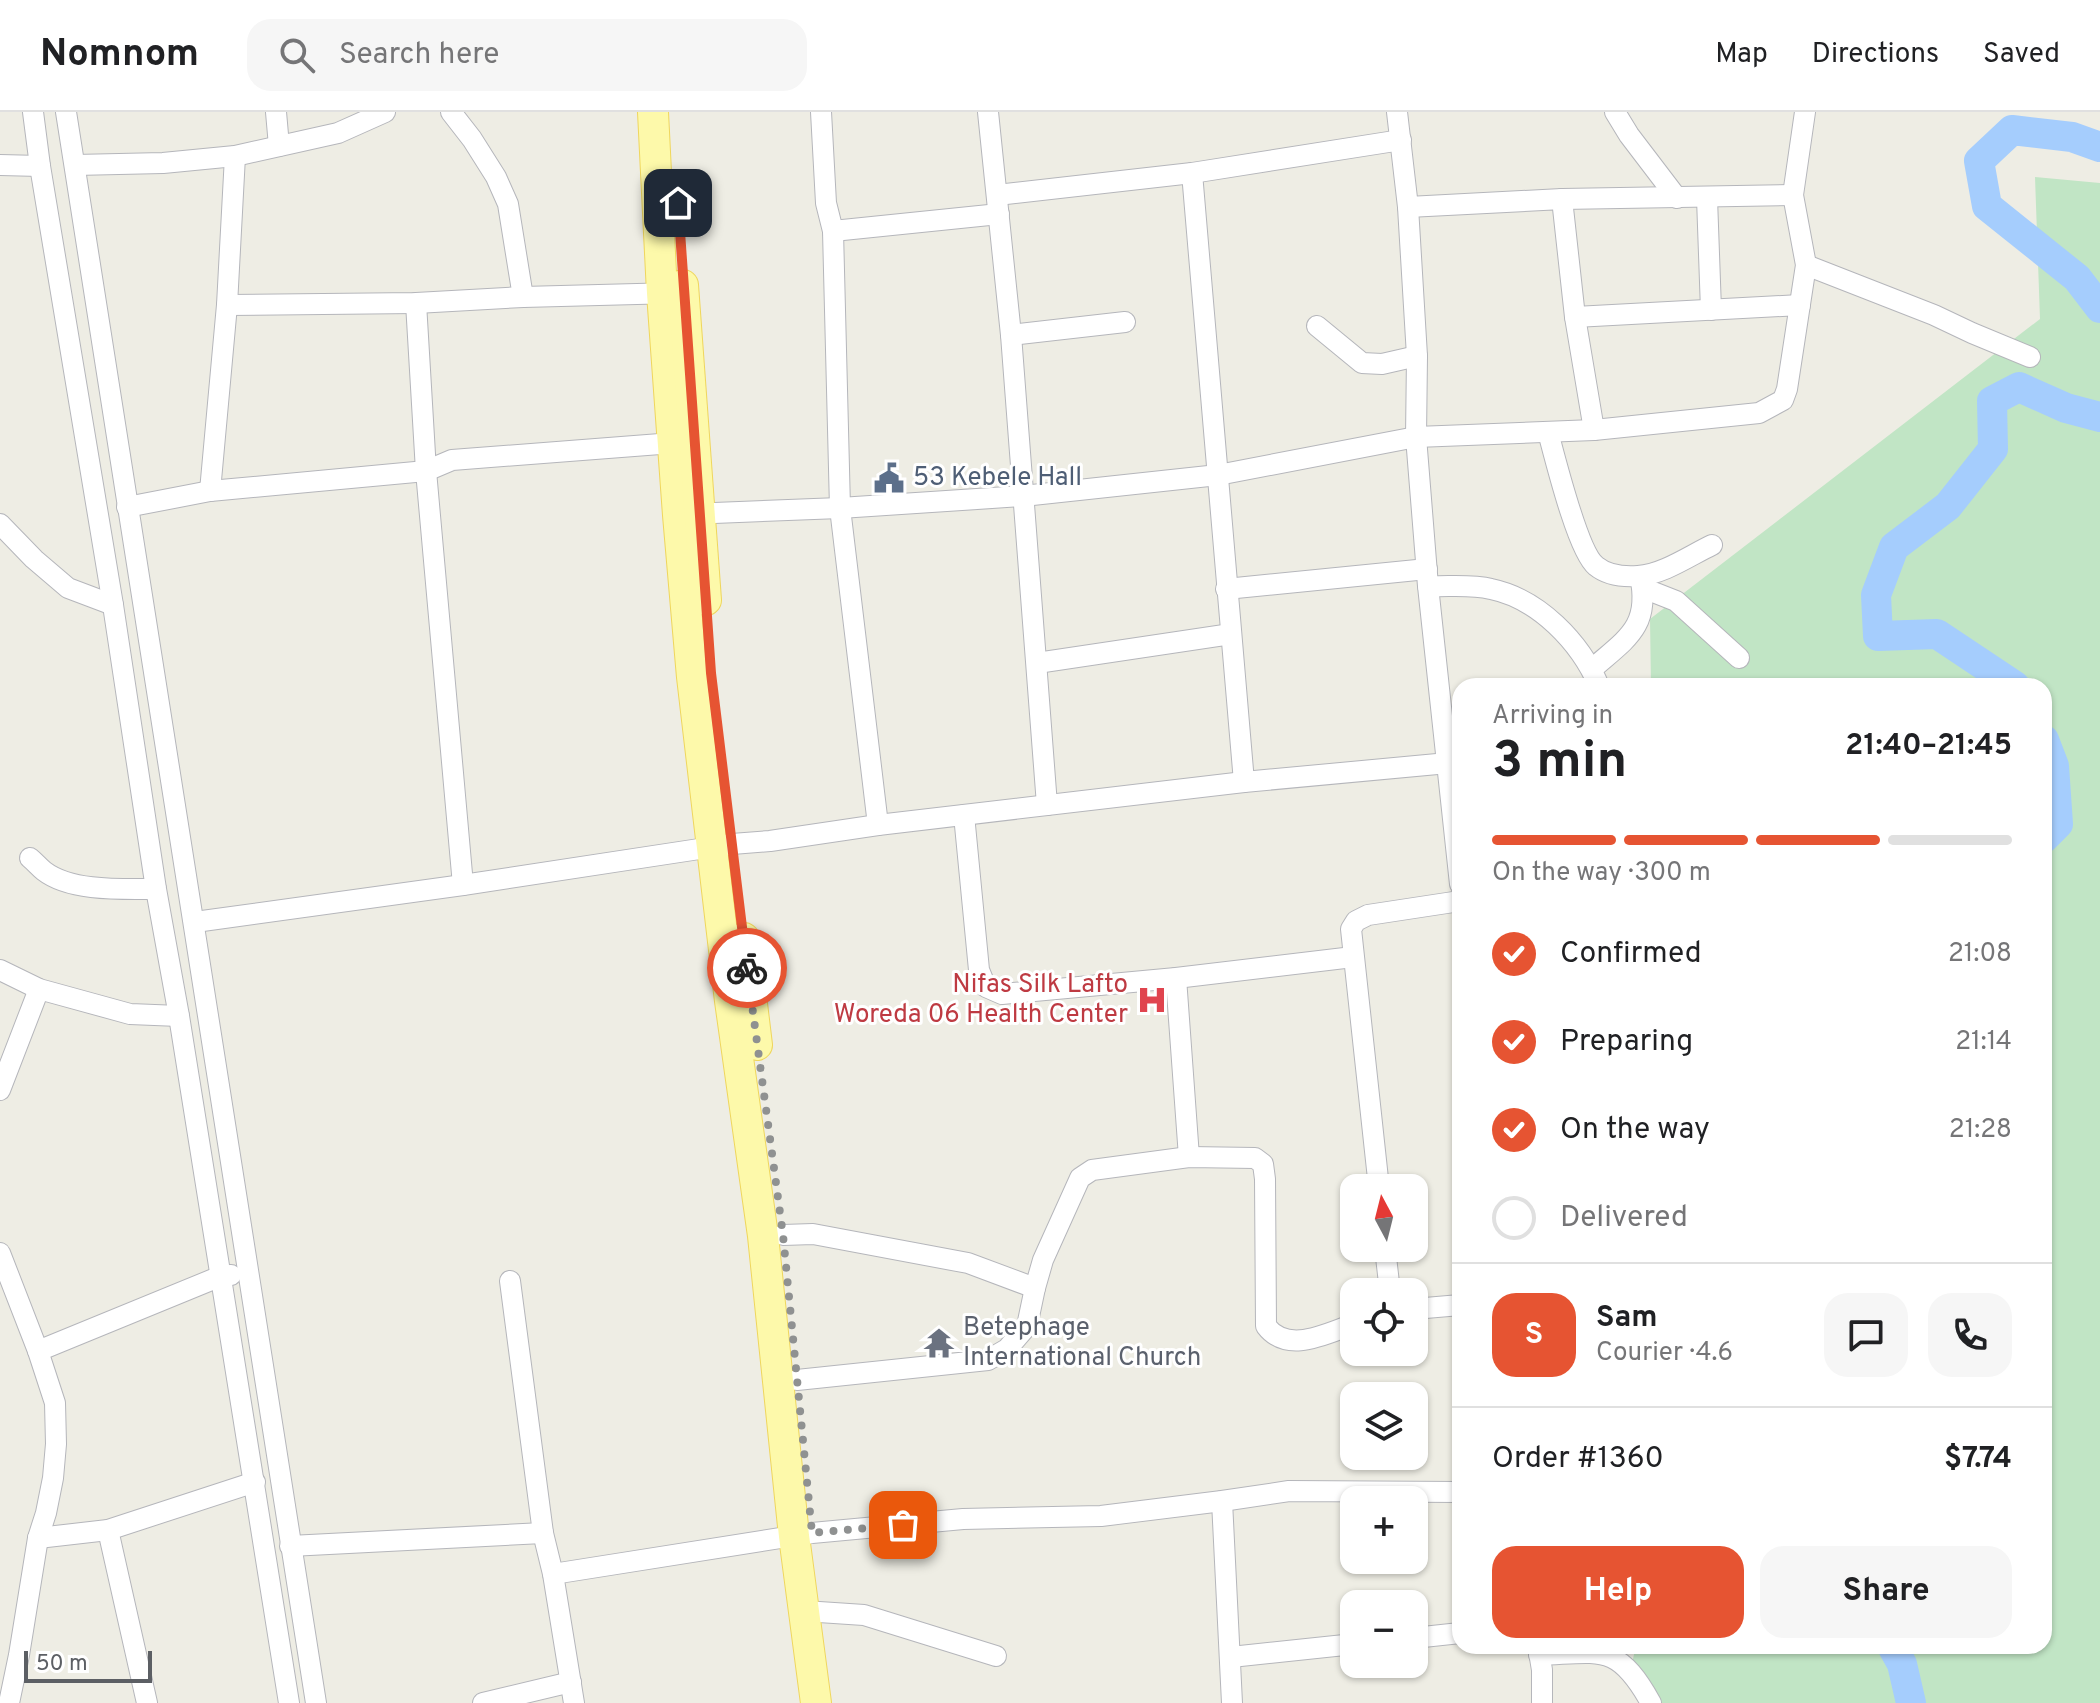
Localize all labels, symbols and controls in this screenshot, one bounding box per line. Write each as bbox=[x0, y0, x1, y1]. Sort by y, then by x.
search box bbox=[247, 19, 807, 91]
text: Nomnom bbox=[40, 31, 199, 80]
icon: search bbox=[275, 33, 319, 77]
text: Search here bbox=[339, 37, 499, 74]
text: Map bbox=[1715, 37, 1768, 73]
text: Directions bbox=[1812, 37, 1939, 73]
text: Saved bbox=[1983, 37, 2060, 73]
pin bbox=[644, 169, 712, 237]
icon: home bbox=[656, 181, 700, 225]
public building icon: 53 Kebele Hall bbox=[872, 461, 906, 495]
place label: 53 Kebele Hall bbox=[913, 462, 1082, 495]
text: Arriving in bbox=[1492, 700, 1613, 733]
text: 21:40–21:45 bbox=[1845, 728, 2012, 765]
text: 3 min bbox=[1492, 730, 1627, 796]
text: On the way · 300 m bbox=[1492, 857, 1711, 890]
courier bbox=[707, 928, 787, 1008]
icon: check bbox=[1492, 932, 1536, 976]
text: Confirmed bbox=[1560, 936, 1702, 973]
text: 21:08 bbox=[1948, 938, 2012, 971]
icon: bike bbox=[725, 946, 769, 990]
place label: Nifas Silk Lafto Woreda 06 Health Center bbox=[834, 969, 1128, 1032]
hospital icon: Nifas Silk Lafto Woreda 06 Health Center bbox=[1135, 983, 1169, 1017]
icon: check bbox=[1492, 1020, 1536, 1064]
text: Preparing bbox=[1560, 1024, 1693, 1061]
text: 21:14 bbox=[1955, 1026, 2012, 1059]
icon: check bbox=[1492, 1108, 1536, 1152]
text: On the way bbox=[1560, 1112, 1710, 1149]
text: 21:28 bbox=[1949, 1114, 2012, 1147]
north arrow bbox=[1340, 1174, 1428, 1262]
map controls bbox=[1340, 1174, 1428, 1678]
text: Delivered bbox=[1560, 1200, 1688, 1237]
button: locate bbox=[1340, 1278, 1428, 1366]
button: chat bbox=[1824, 1293, 1908, 1377]
button: phone bbox=[1928, 1293, 2012, 1377]
text: Sam bbox=[1596, 1300, 1658, 1337]
place label: Betephage International Church bbox=[963, 1312, 1201, 1375]
text: S bbox=[1525, 1317, 1543, 1354]
temple icon: Betephage International Church bbox=[922, 1326, 956, 1360]
text: Courier · 4.6 bbox=[1596, 1337, 1733, 1370]
button: layers bbox=[1340, 1382, 1428, 1470]
text: Order #1360 bbox=[1492, 1441, 1664, 1478]
text: $7.74 bbox=[1944, 1441, 2012, 1478]
button: + bbox=[1340, 1486, 1428, 1574]
pin bbox=[869, 1491, 937, 1559]
icon: bag bbox=[881, 1503, 925, 1547]
button: Help bbox=[1492, 1546, 1744, 1638]
button: Share bbox=[1760, 1546, 2012, 1638]
button: − bbox=[1340, 1590, 1428, 1678]
scale bar bbox=[24, 1647, 152, 1683]
text: 50 m bbox=[36, 1651, 88, 1678]

